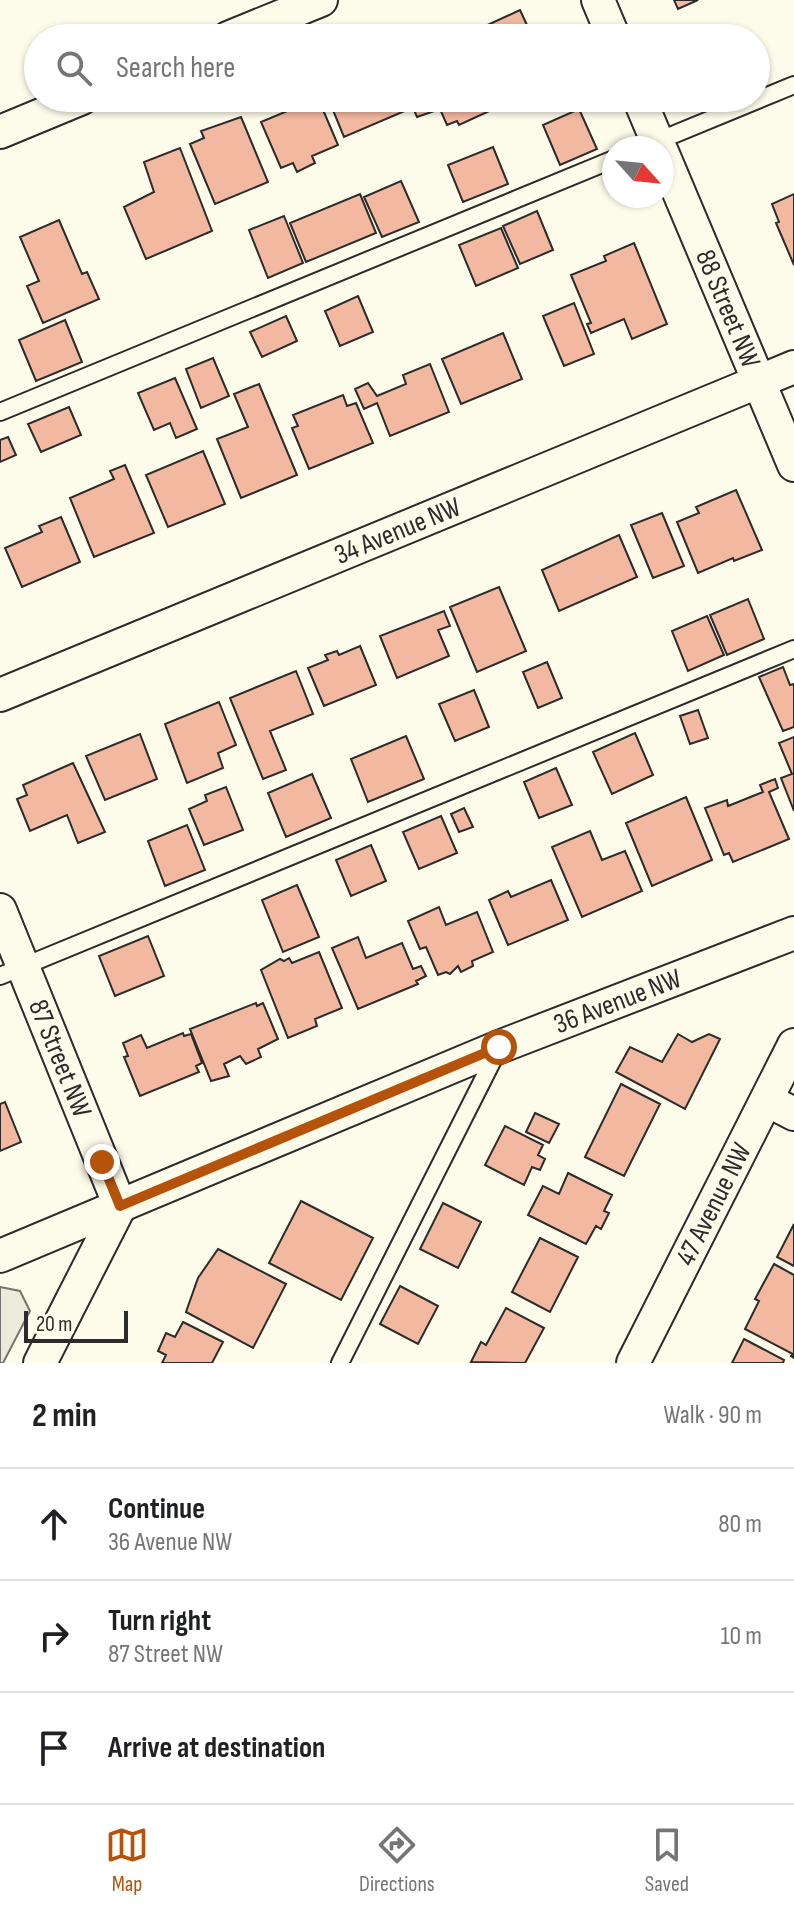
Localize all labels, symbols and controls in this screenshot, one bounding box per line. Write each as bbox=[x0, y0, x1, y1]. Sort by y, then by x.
search box bbox=[24, 24, 770, 112]
icon: search bbox=[52, 46, 96, 90]
text: Search here bbox=[116, 50, 235, 86]
north arrow bbox=[602, 136, 674, 208]
street label: 88 Street NW bbox=[689, 245, 768, 373]
street label: 34 Avenue NW bbox=[329, 490, 465, 572]
street label: 36 Avenue NW bbox=[549, 962, 686, 1041]
street label: 87 Street NW bbox=[22, 995, 99, 1122]
route start bbox=[481, 1029, 517, 1065]
street label: 47 Avenue NW bbox=[669, 1138, 758, 1271]
route end bbox=[84, 1144, 120, 1180]
scale bar bbox=[24, 1307, 128, 1343]
text: 20 m bbox=[36, 1311, 73, 1338]
text: 2 min bbox=[32, 1395, 97, 1436]
text: Walk · 90 m bbox=[664, 1400, 762, 1431]
text: Continue bbox=[108, 1491, 205, 1527]
icon: ahead bbox=[32, 1502, 76, 1546]
text: 80 m bbox=[718, 1509, 762, 1540]
text: 36 Avenue NW bbox=[108, 1527, 232, 1558]
text: Turn right bbox=[108, 1603, 211, 1639]
icon: right bbox=[32, 1614, 76, 1658]
text: 10 m bbox=[720, 1621, 762, 1652]
text: 87 Street NW bbox=[108, 1639, 223, 1670]
icon: arrive bbox=[32, 1726, 76, 1770]
text: Arrive at destination bbox=[108, 1730, 325, 1766]
tab: Map bbox=[105, 1823, 149, 1898]
tab: Directions bbox=[359, 1823, 435, 1898]
tab: Saved bbox=[645, 1823, 689, 1898]

